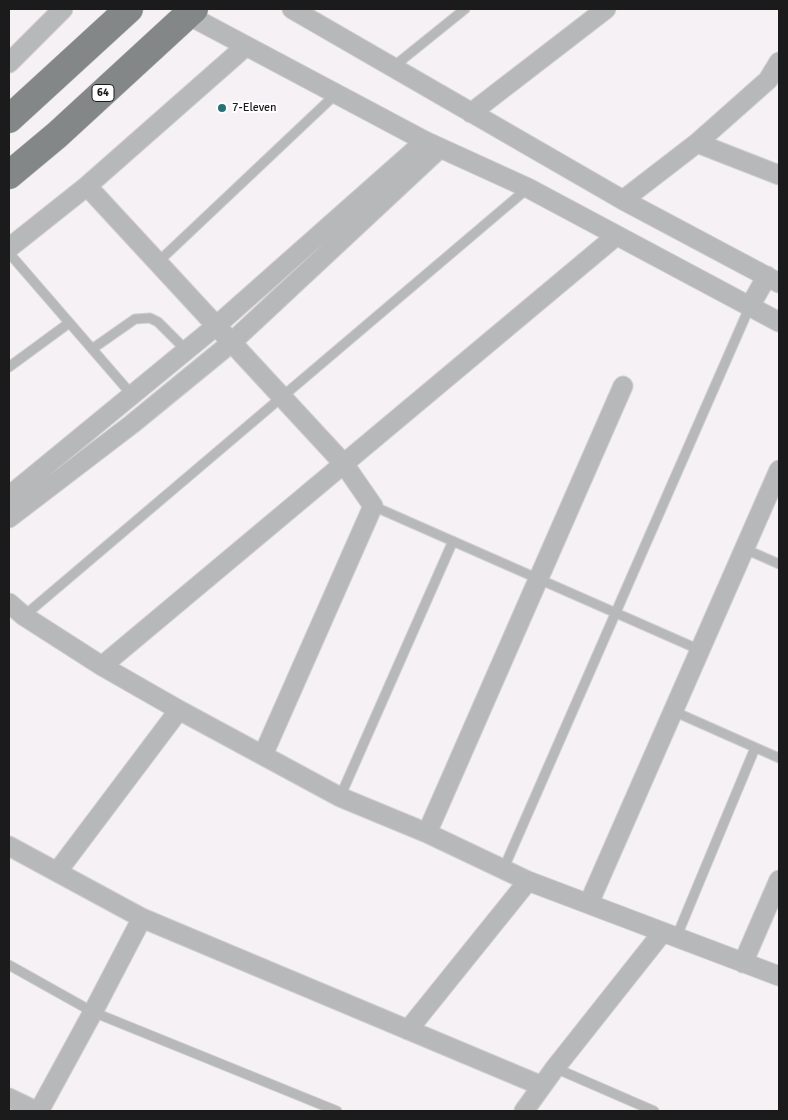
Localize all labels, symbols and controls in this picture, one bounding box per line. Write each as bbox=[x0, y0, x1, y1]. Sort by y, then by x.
road number: 64 bbox=[92, 85, 114, 102]
place label: 7-Eleven bbox=[232, 101, 277, 115]
marker: 7-Eleven bbox=[216, 102, 228, 114]

